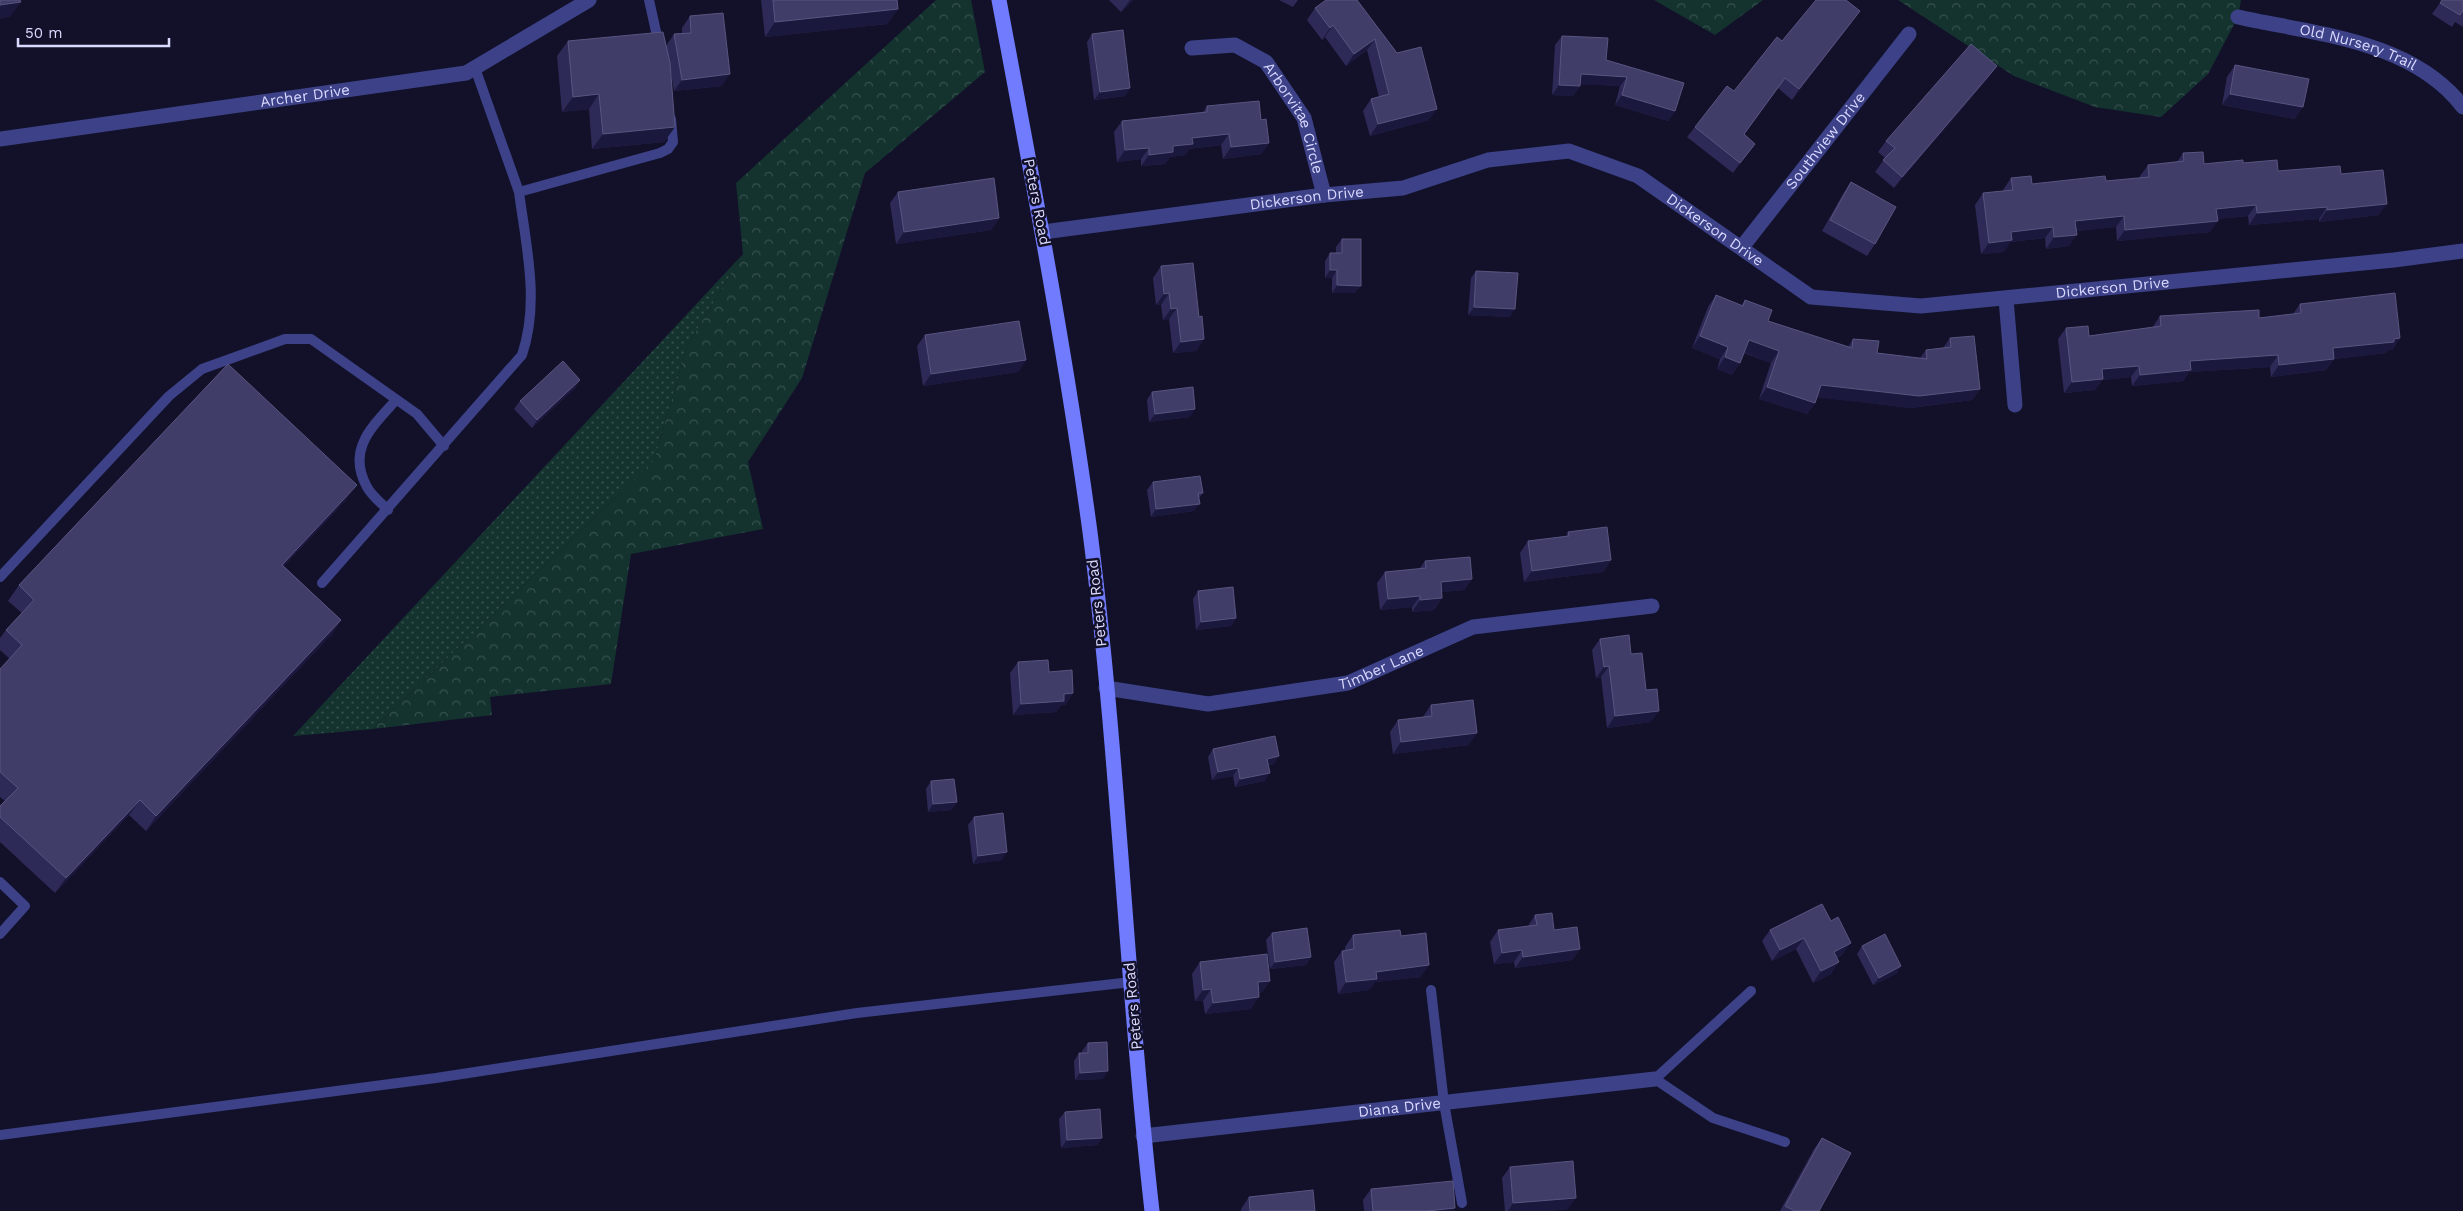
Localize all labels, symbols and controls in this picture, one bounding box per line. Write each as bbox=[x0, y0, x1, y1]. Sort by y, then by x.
scale bar bbox=[18, 15, 169, 47]
street label: Old Nursery Trail bbox=[2298, 20, 2420, 74]
text: 50 m bbox=[25, 24, 62, 42]
street label: Arborvitae Circle bbox=[1260, 59, 1327, 176]
street label: Archer Drive bbox=[259, 81, 351, 111]
street label: Southview Drive bbox=[1782, 89, 1869, 193]
street label: Peters Road bbox=[1020, 157, 1054, 247]
street label: Dickerson Drive bbox=[1249, 183, 1364, 214]
street label: Dickerson Drive bbox=[1663, 190, 1767, 270]
street label: Dickerson Drive bbox=[2055, 273, 2170, 302]
street label: Peters Road bbox=[1083, 558, 1111, 648]
street label: Timber Lane bbox=[1337, 641, 1426, 693]
street label: Peters Road bbox=[1120, 961, 1146, 1051]
street label: Diana Drive bbox=[1357, 1094, 1442, 1121]

